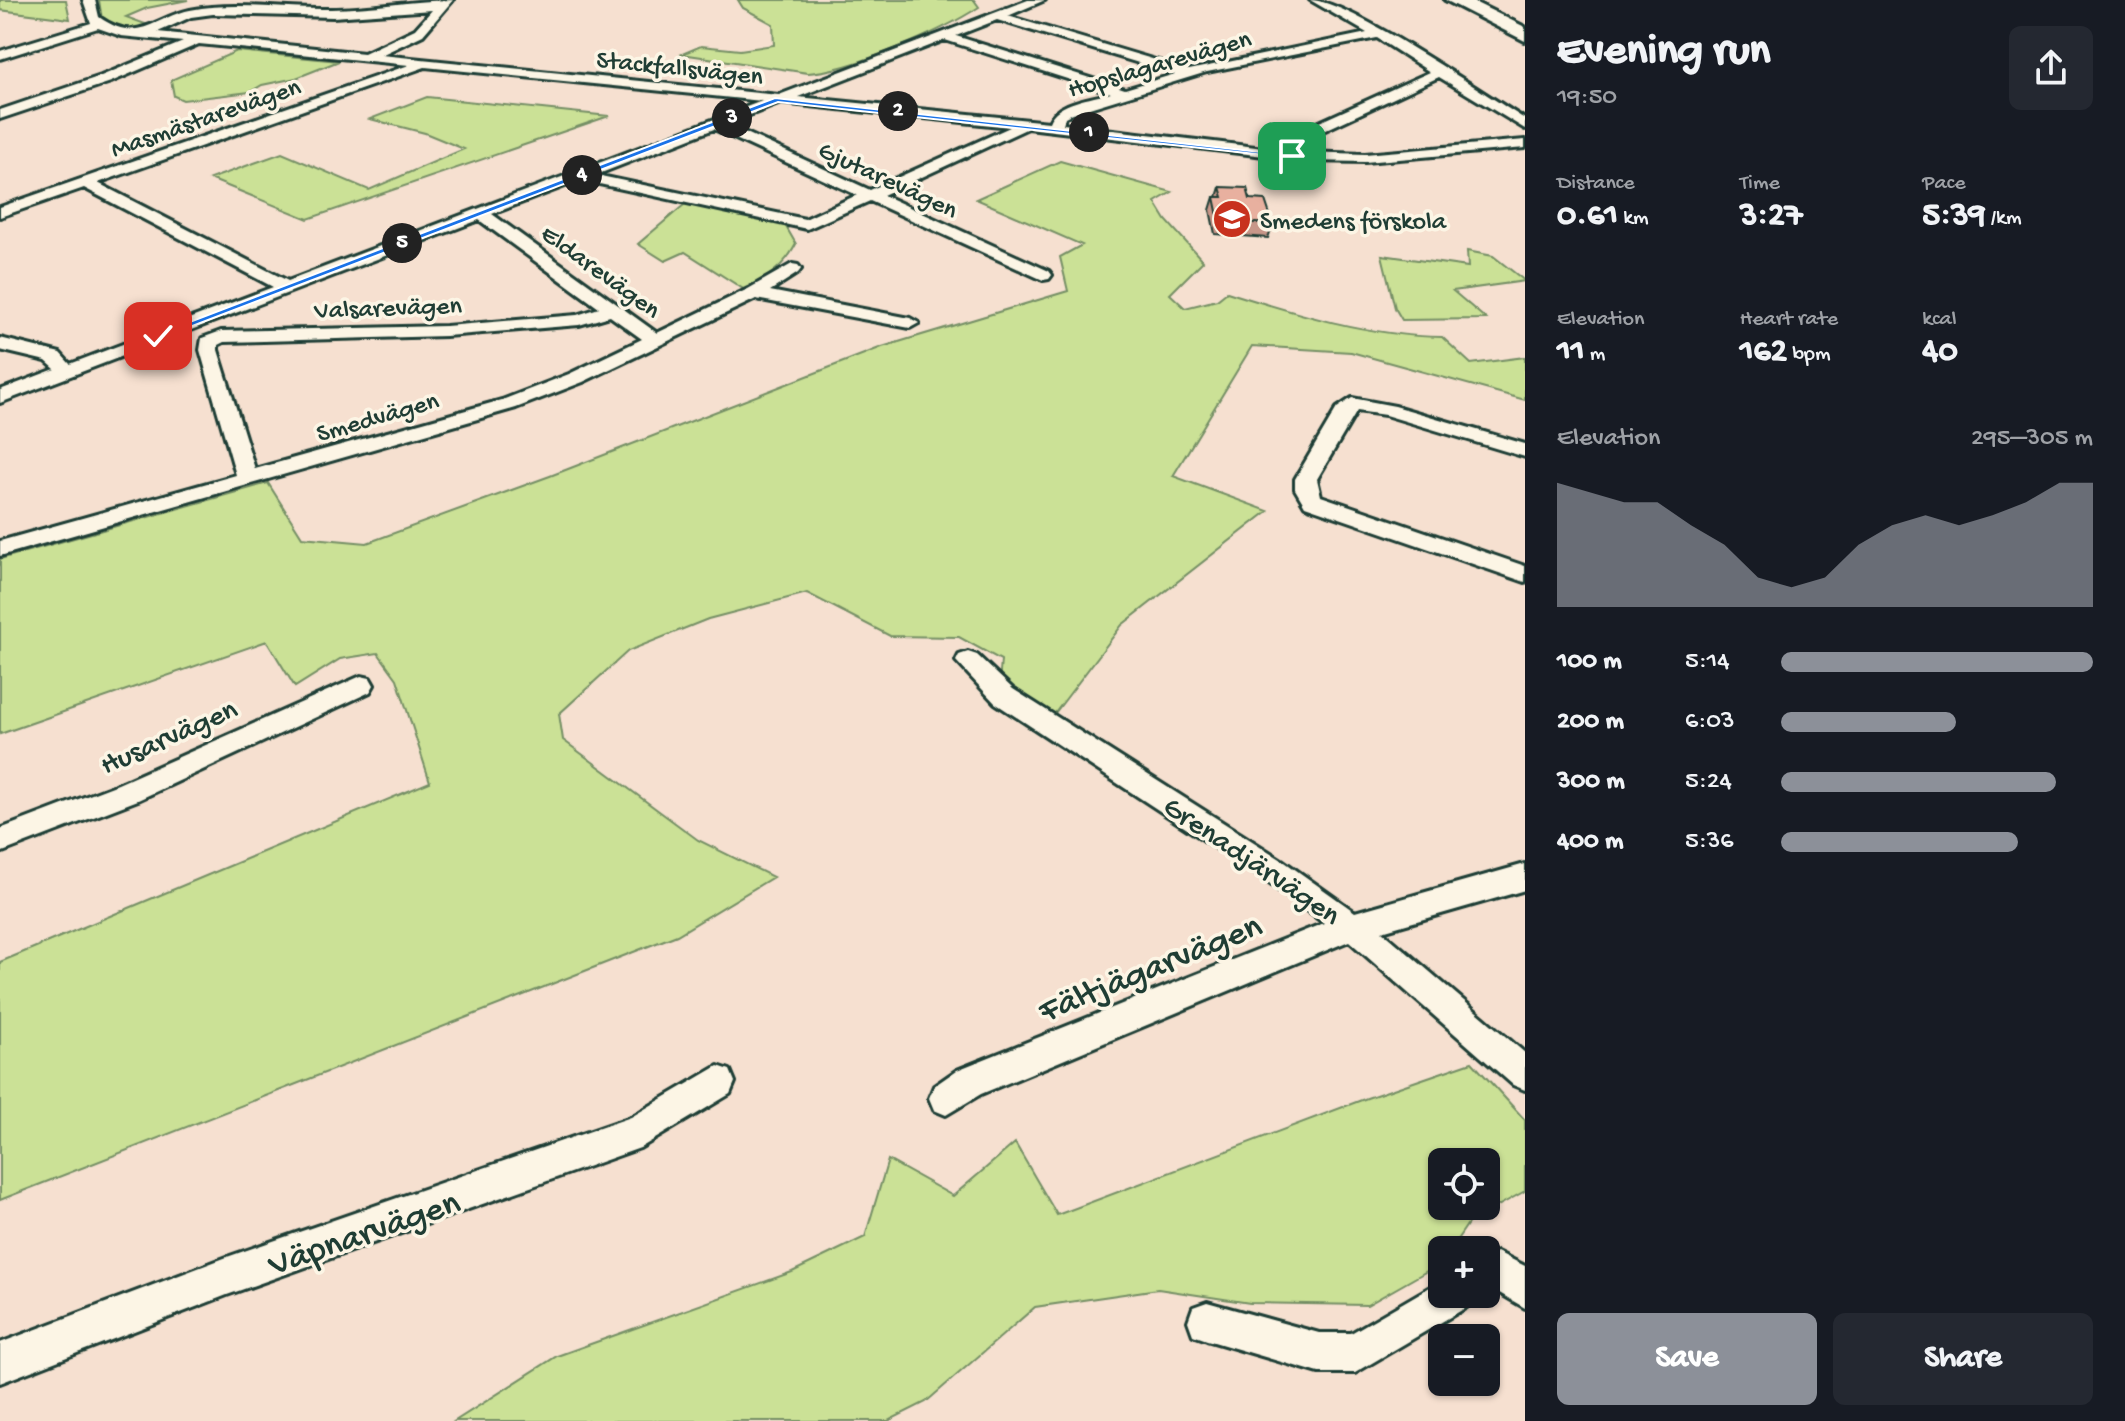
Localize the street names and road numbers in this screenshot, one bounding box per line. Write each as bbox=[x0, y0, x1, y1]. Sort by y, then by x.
street label: Hopslagarevägen bbox=[1065, 25, 1256, 107]
street label: Stackfallsvägen bbox=[595, 46, 765, 95]
street label: Masmästarevägen bbox=[108, 73, 306, 167]
street label: Gjutarevägen bbox=[812, 136, 962, 228]
street label: Eldarevägen bbox=[533, 220, 666, 328]
street label: Valsarevägen bbox=[313, 292, 463, 329]
street label: Smedvägen bbox=[314, 387, 444, 452]
street label: Husarvägen bbox=[96, 693, 244, 785]
street label: Grenadjärvägen bbox=[1155, 791, 1346, 935]
street label: Fältjägarvägen bbox=[1033, 907, 1269, 1036]
street label: Väpnarvägen bbox=[263, 1183, 466, 1289]

